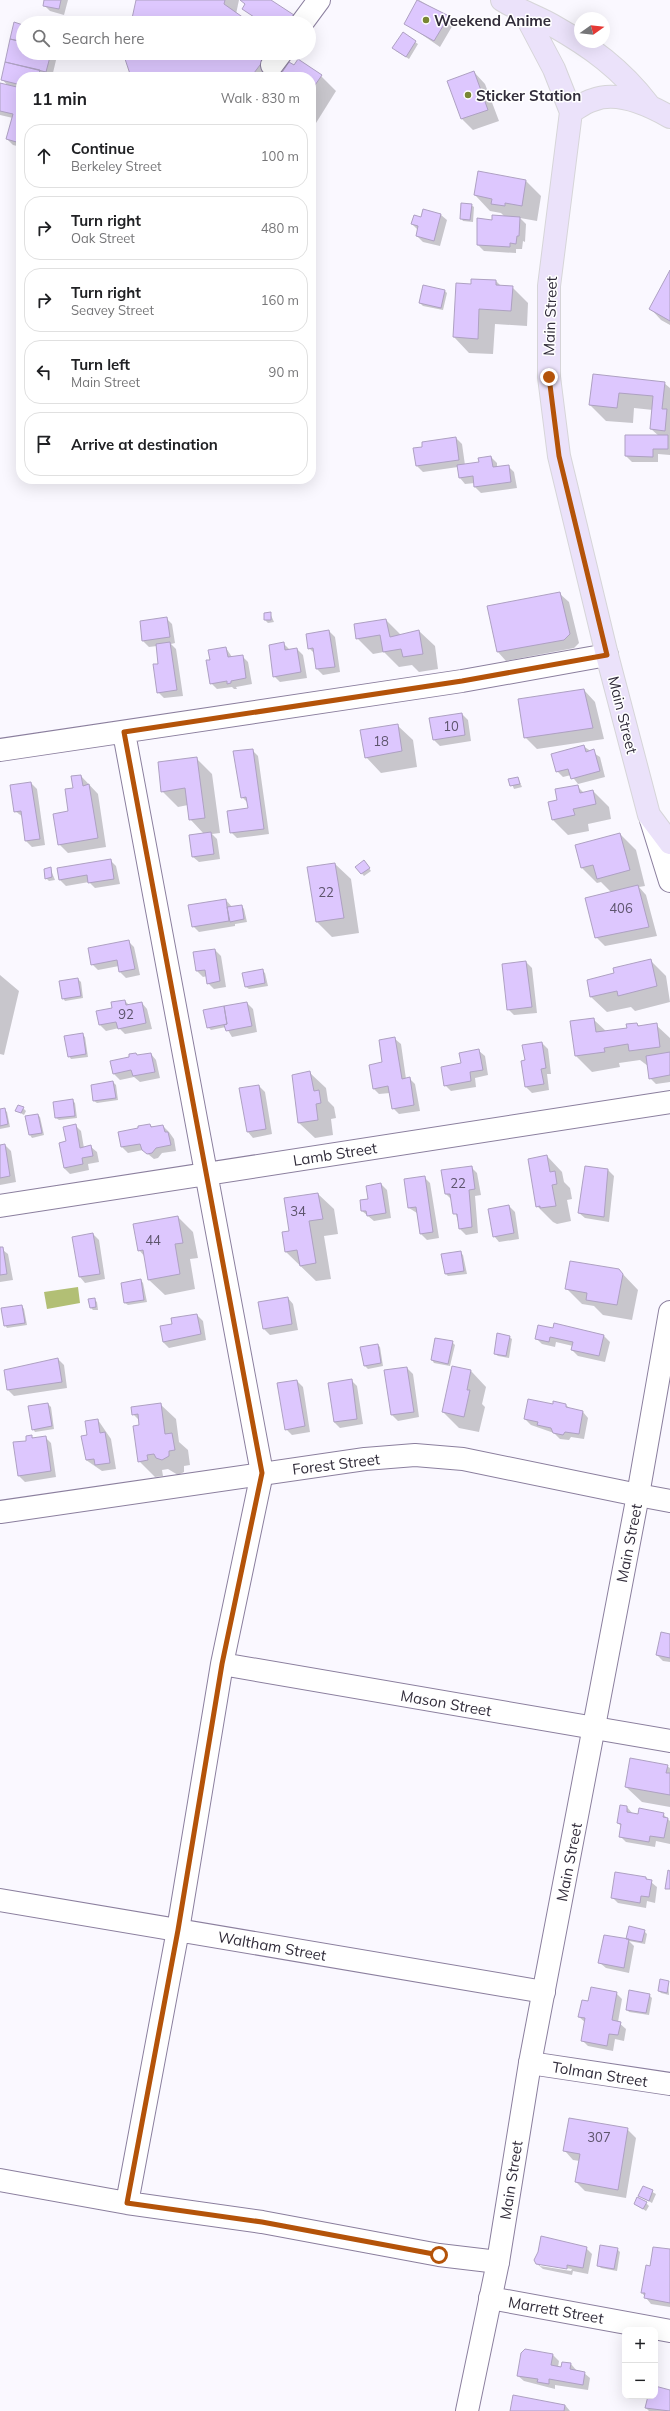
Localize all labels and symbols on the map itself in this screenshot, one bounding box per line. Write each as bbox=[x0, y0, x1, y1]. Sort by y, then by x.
place label: Weekend Anime bbox=[434, 11, 551, 30]
north arrow bbox=[574, 12, 610, 48]
marker: Weekend Anime bbox=[421, 15, 431, 25]
place label: Sticker Station bbox=[476, 86, 581, 105]
marker: Sticker Station bbox=[463, 90, 473, 100]
street label: Main Street bbox=[539, 276, 561, 356]
route end bbox=[540, 368, 558, 386]
street label: Main Street bbox=[604, 674, 642, 756]
house number: 10 bbox=[443, 718, 459, 734]
house number: 18 bbox=[373, 733, 389, 749]
house number: 22 bbox=[318, 884, 334, 900]
house number: 406 bbox=[609, 900, 633, 916]
house number: 92 bbox=[118, 1006, 134, 1022]
street label: Lamb Street bbox=[292, 1138, 378, 1170]
house number: 22 bbox=[450, 1175, 466, 1191]
house number: 34 bbox=[290, 1203, 306, 1219]
house number: 44 bbox=[145, 1232, 161, 1248]
street label: Forest Street bbox=[291, 1449, 381, 1479]
street label: Main Street bbox=[612, 1502, 646, 1584]
street label: Mason Street bbox=[399, 1686, 493, 1720]
street label: Main Street bbox=[552, 1821, 586, 1903]
street label: Waltham Street bbox=[216, 1927, 328, 1965]
street label: Tolman Street bbox=[551, 2057, 649, 2091]
house number: 307 bbox=[587, 2129, 611, 2145]
street label: Main Street bbox=[495, 2139, 527, 2221]
route start bbox=[430, 2246, 448, 2264]
street label: Marrett Street bbox=[507, 2292, 605, 2328]

